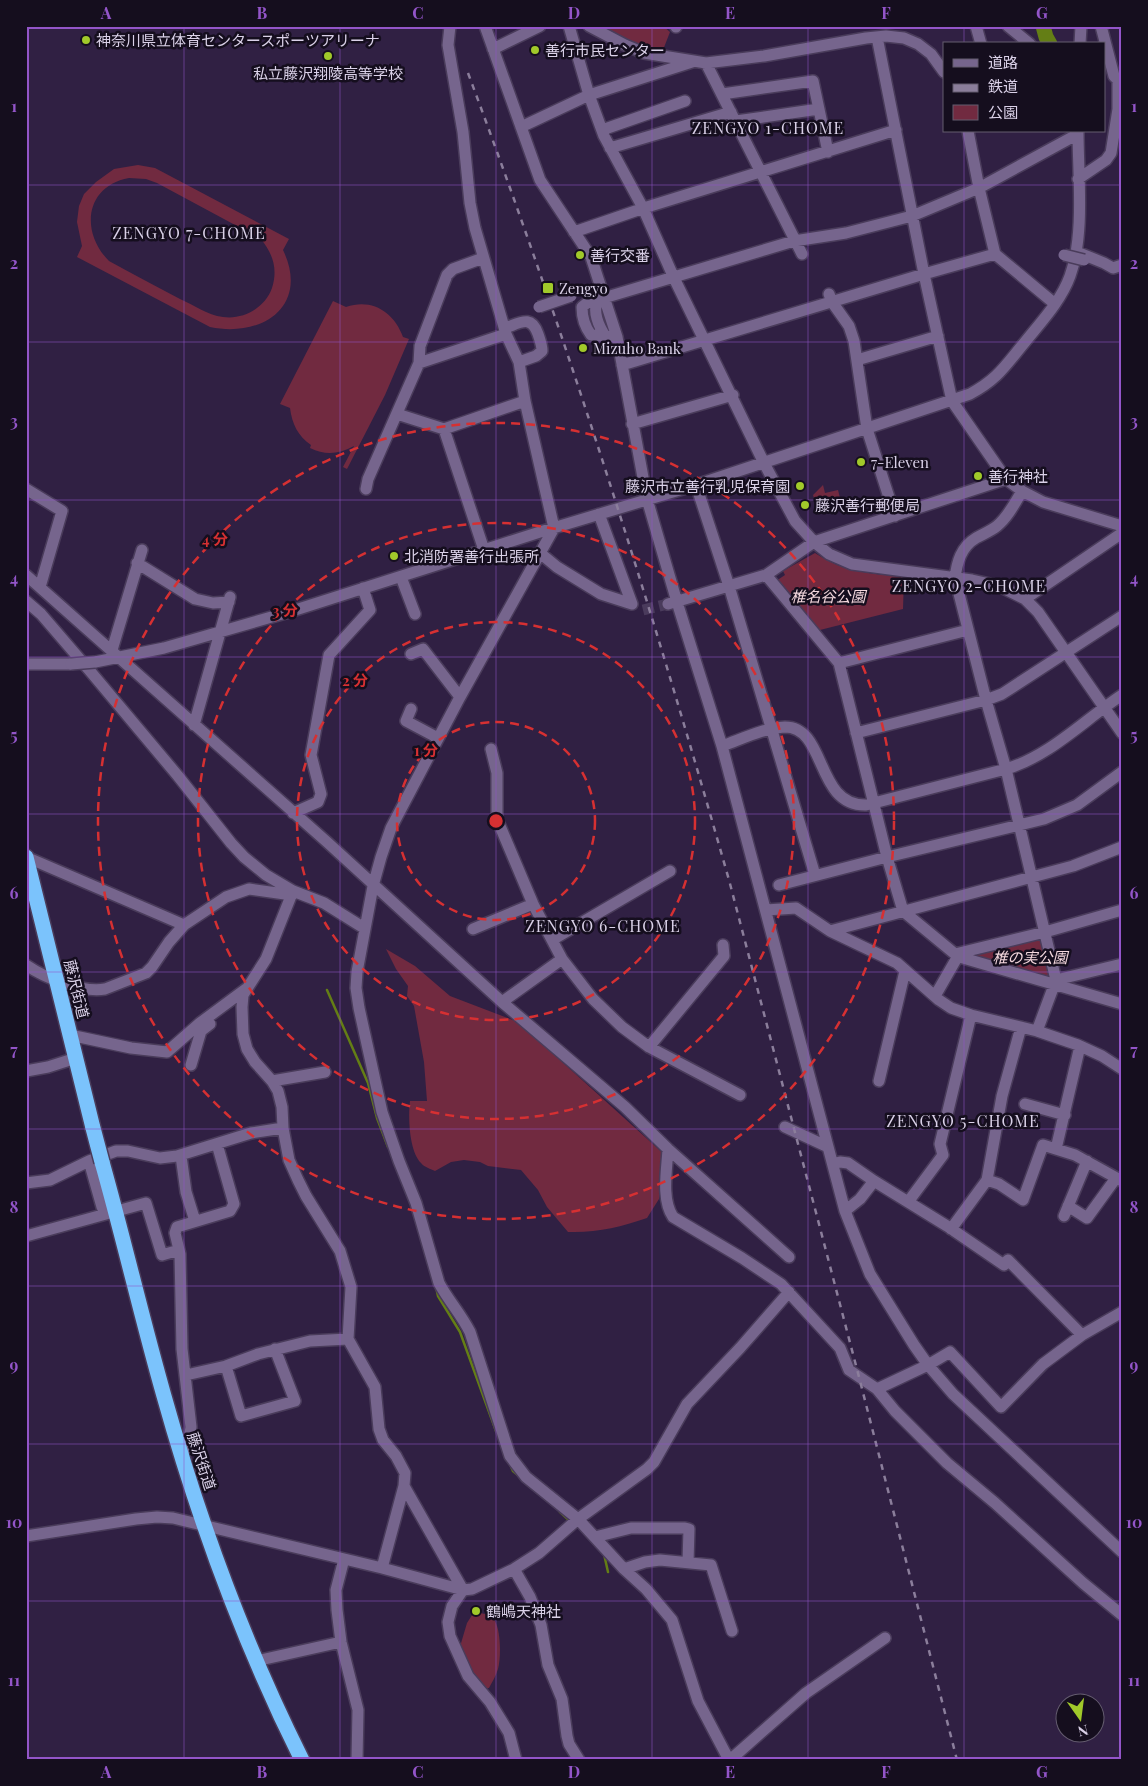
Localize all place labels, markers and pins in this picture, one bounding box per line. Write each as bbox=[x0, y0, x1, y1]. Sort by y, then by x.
place label: 神奈川県立体育センタースポーツアリーナ bbox=[96, 30, 380, 50]
marker: 神奈川県立体育センタースポーツアリーナ bbox=[80, 34, 92, 46]
place label: 善行市民センター bbox=[545, 40, 665, 60]
marker: 善行市民センター bbox=[529, 44, 541, 56]
marker: 私立藤沢翔陵高等学校 bbox=[322, 50, 334, 62]
place label: 私立藤沢翔陵高等学校 bbox=[253, 63, 403, 83]
place label: 善行交番 bbox=[590, 245, 650, 265]
marker: 善行交番 bbox=[574, 249, 586, 261]
place label: Zengyo bbox=[559, 278, 608, 298]
marker: Zengyo bbox=[541, 281, 555, 295]
place label: Mizuho Bank bbox=[593, 338, 682, 358]
marker: Mizuho Bank bbox=[577, 342, 589, 354]
place label: 7-Eleven bbox=[871, 452, 929, 472]
marker: 7-Eleven bbox=[855, 456, 867, 468]
place label: 善行神社 bbox=[988, 466, 1048, 486]
marker: 善行神社 bbox=[972, 470, 984, 482]
place label: 藤沢市立善行乳児保育園 bbox=[625, 476, 790, 496]
marker: 藤沢市立善行乳児保育園 bbox=[794, 480, 806, 492]
place label: 藤沢善行郵便局 bbox=[815, 495, 920, 515]
marker: 藤沢善行郵便局 bbox=[799, 499, 811, 511]
place label: 北消防署善行出張所 bbox=[404, 546, 539, 566]
marker: 北消防署善行出張所 bbox=[388, 550, 400, 562]
centre of rings bbox=[487, 812, 505, 830]
place label: 鶴嶋天神社 bbox=[486, 1601, 561, 1621]
marker: 鶴嶋天神社 bbox=[470, 1605, 482, 1617]

